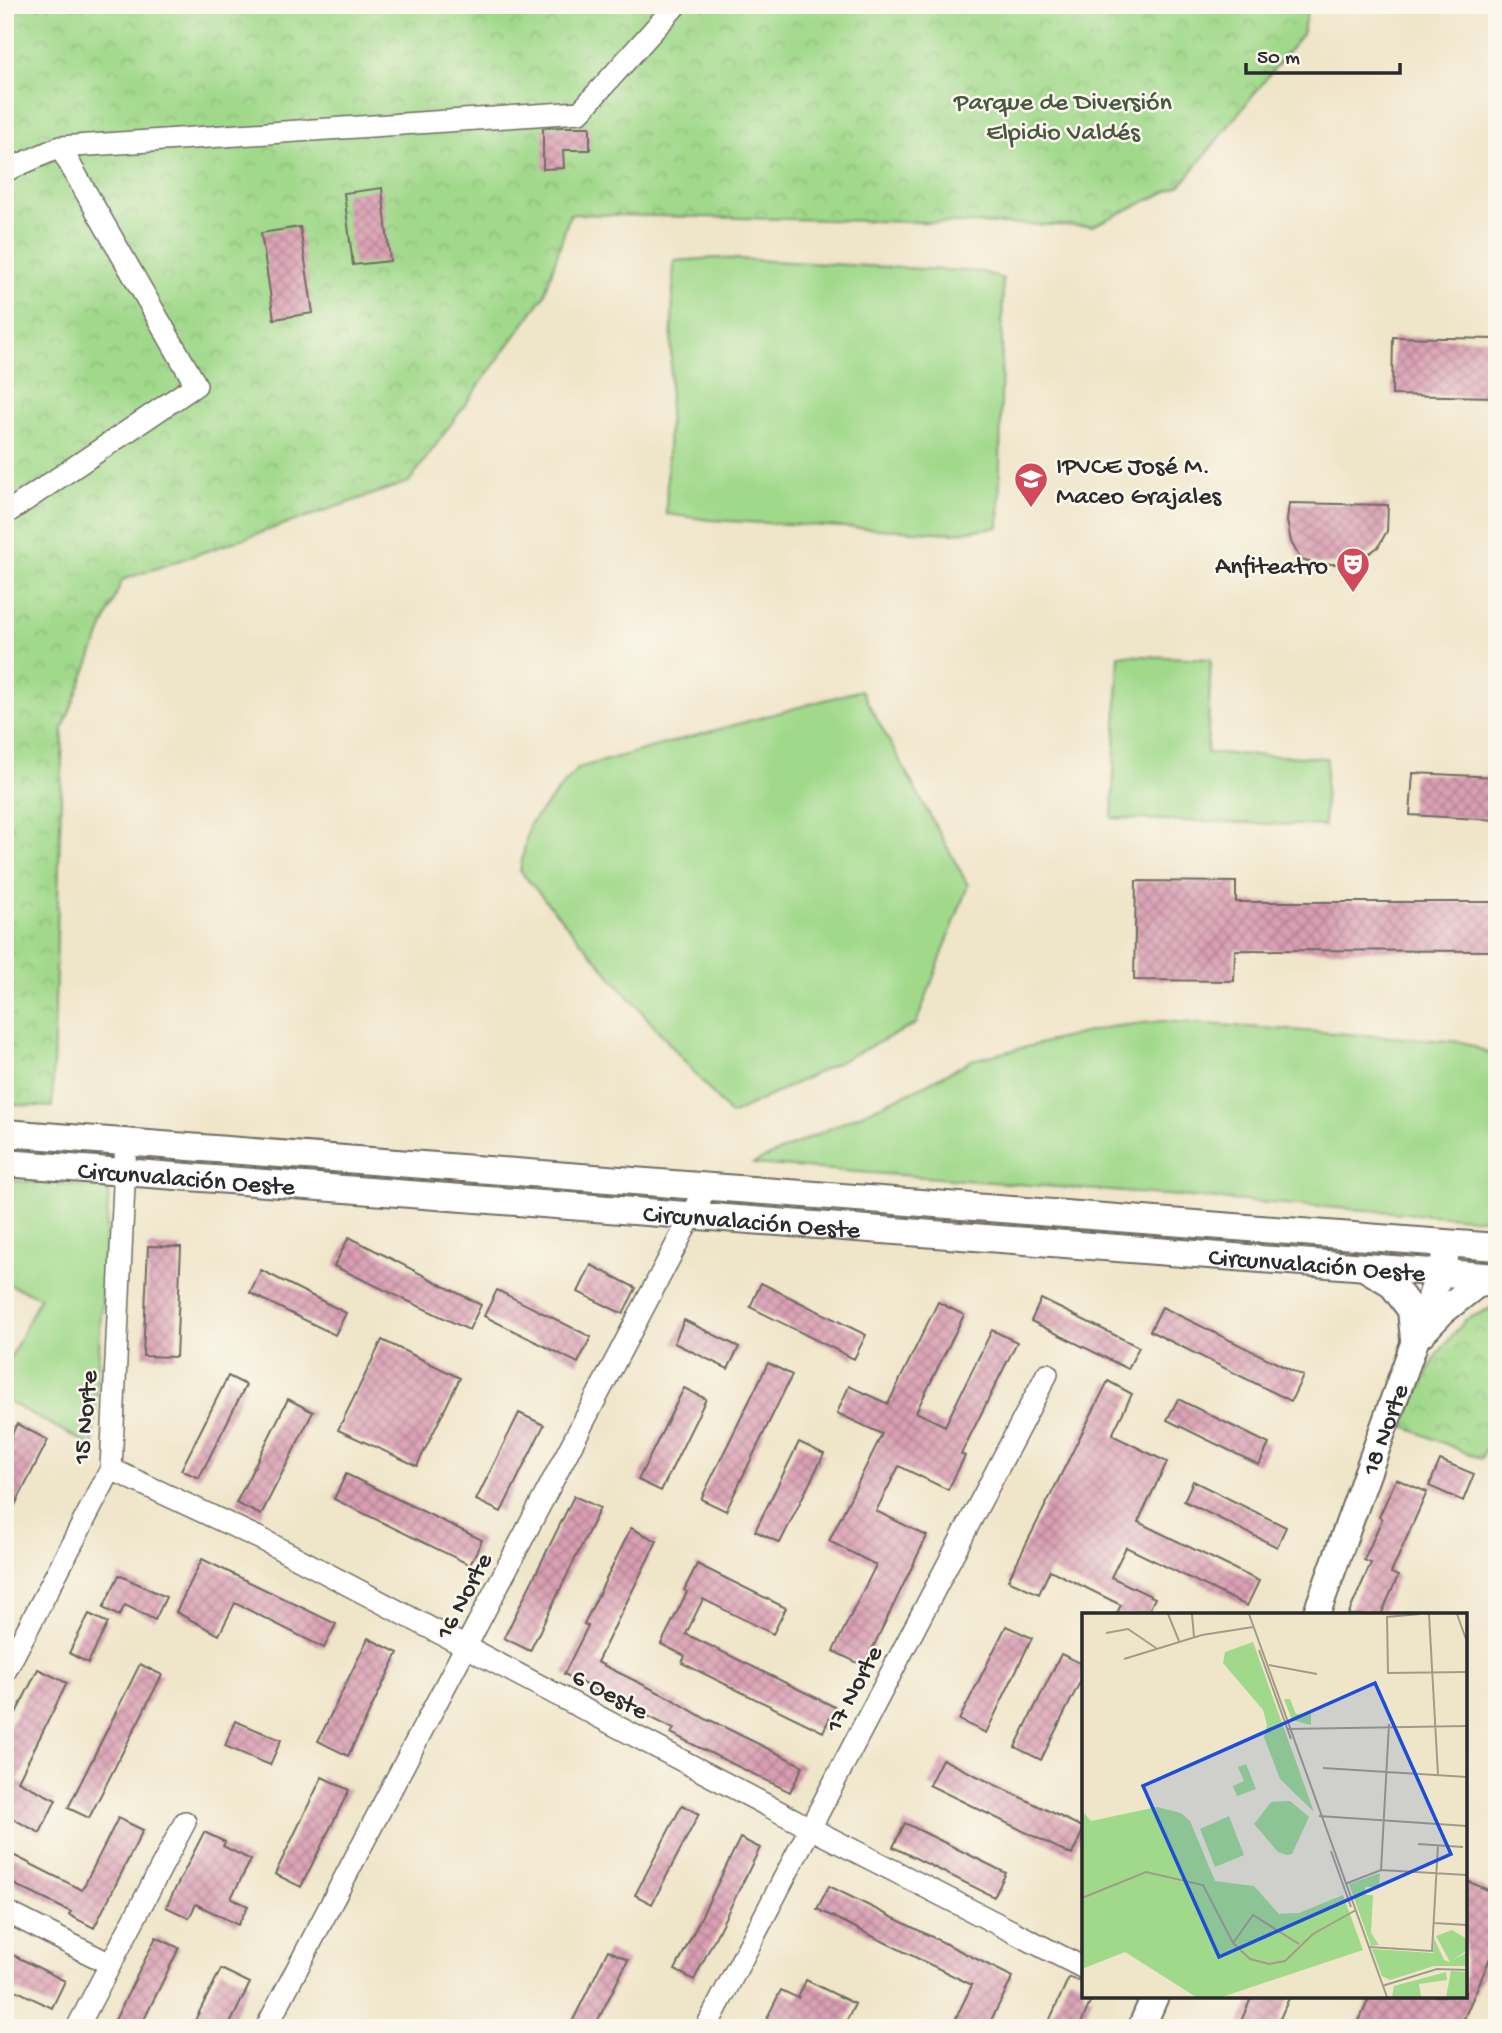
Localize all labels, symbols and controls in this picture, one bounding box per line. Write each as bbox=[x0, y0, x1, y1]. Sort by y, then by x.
scale bar bbox=[1246, 32, 1400, 76]
text: 50 m bbox=[1257, 47, 1300, 72]
park label: Parque de Diversión Elpidio Valdés bbox=[953, 89, 1173, 150]
place label: IPVCE José M. Maceo Grajales bbox=[1056, 453, 1223, 514]
school or university icon: IPVCE José M. Maceo Grajales bbox=[1012, 460, 1050, 509]
theatre icon: Anfiteatro bbox=[1334, 545, 1372, 594]
place label: Anfiteatro bbox=[1215, 553, 1328, 584]
street label: Circunvalación Oeste bbox=[76, 1158, 296, 1205]
street label: Circunvalación Oeste bbox=[642, 1201, 862, 1248]
street label: Circunvalación Oeste bbox=[1207, 1244, 1427, 1292]
street label: 15 Norte bbox=[68, 1369, 107, 1467]
street label: 18 Norte bbox=[1357, 1380, 1418, 1481]
street label: 16 Norte bbox=[430, 1548, 502, 1647]
inset map bbox=[1082, 1613, 1467, 1998]
street label: 17 Norte bbox=[820, 1641, 892, 1740]
street label: 6 Oeste bbox=[565, 1663, 653, 1729]

